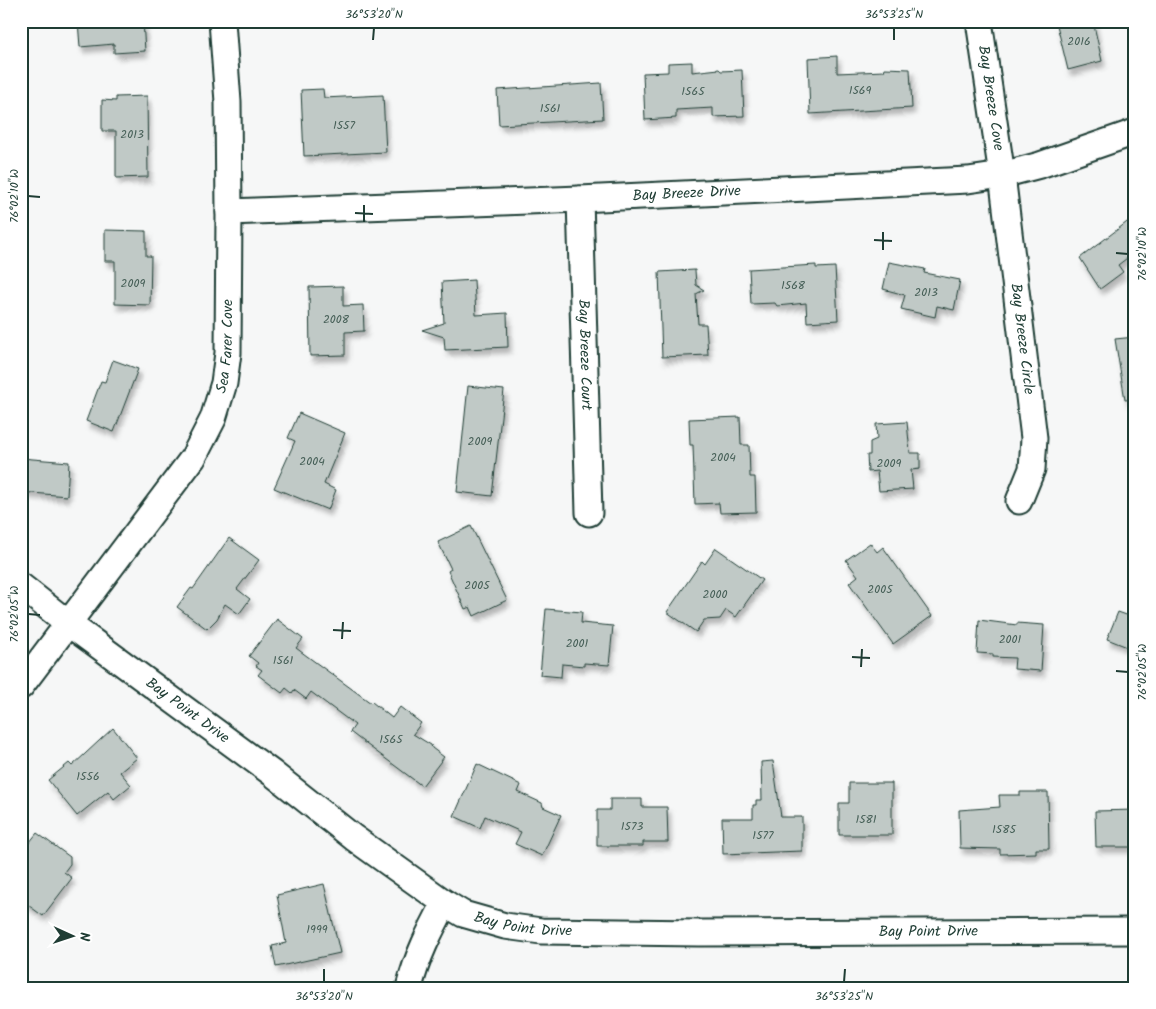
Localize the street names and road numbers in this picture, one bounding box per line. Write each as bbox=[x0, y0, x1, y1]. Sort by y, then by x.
street label: Bay Breeze Cove bbox=[971, 44, 1010, 153]
street label: Bay Breeze Drive bbox=[632, 179, 742, 208]
street label: Bay Breeze Circle bbox=[1003, 282, 1041, 396]
street label: Sea Farer Cove bbox=[210, 299, 240, 396]
street label: Bay Breeze Court bbox=[571, 299, 598, 411]
street label: Bay Point Drive bbox=[140, 672, 235, 750]
street label: Bay Point Drive bbox=[471, 906, 572, 943]
street label: Bay Point Drive bbox=[879, 920, 978, 944]

